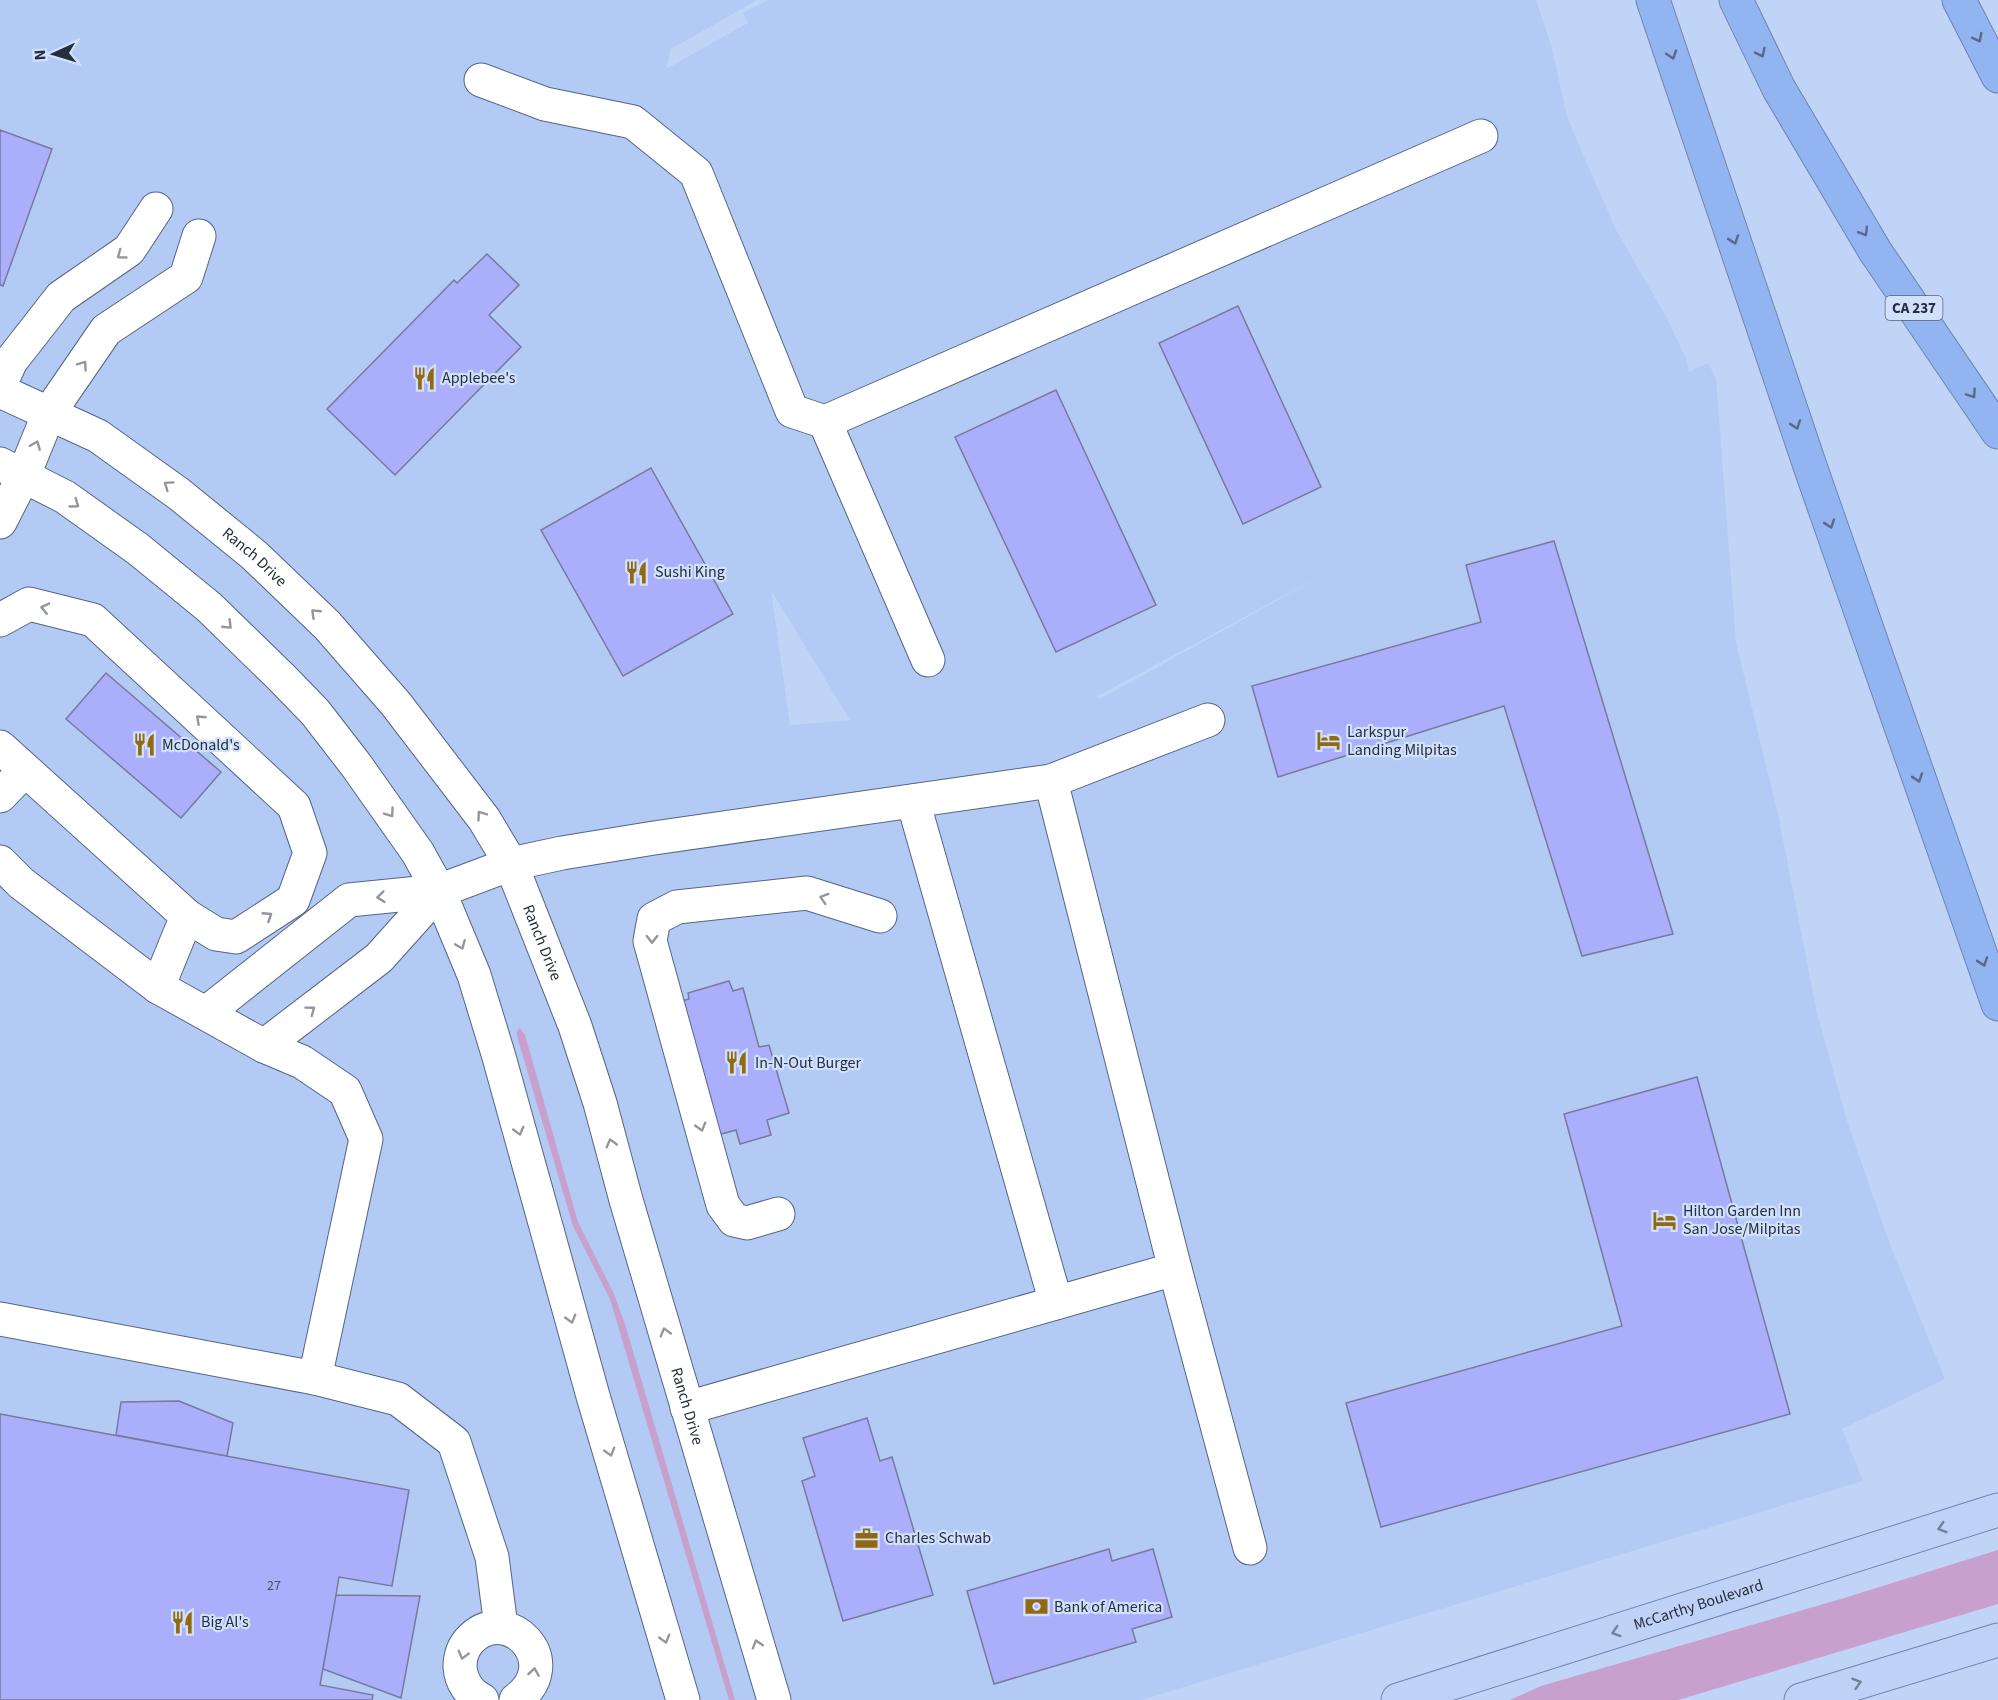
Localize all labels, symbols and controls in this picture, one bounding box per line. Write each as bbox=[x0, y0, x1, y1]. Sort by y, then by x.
north arrow bbox=[24, 24, 84, 84]
one-way arrow bbox=[1971, 32, 1983, 43]
one-way arrow bbox=[1754, 46, 1766, 57]
text: N bbox=[29, 49, 51, 61]
one-way arrow bbox=[1665, 50, 1677, 60]
one-way arrow bbox=[1856, 225, 1868, 236]
one-way arrow bbox=[1726, 235, 1739, 245]
one-way arrow bbox=[117, 248, 128, 259]
road number: CA 237 bbox=[1886, 296, 1942, 320]
one-way arrow bbox=[75, 360, 86, 371]
restaurant icon: Applebee's bbox=[411, 365, 437, 391]
place label: Applebee's bbox=[442, 367, 516, 389]
one-way arrow bbox=[1965, 387, 1976, 398]
one-way arrow bbox=[1788, 419, 1801, 430]
one-way arrow bbox=[29, 440, 41, 451]
one-way arrow bbox=[163, 481, 174, 492]
one-way arrow bbox=[68, 497, 79, 508]
one-way arrow bbox=[1822, 519, 1835, 529]
street label: Ranch Drive bbox=[218, 522, 292, 592]
restaurant icon: Sushi King bbox=[624, 559, 650, 585]
place label: Sushi King bbox=[655, 561, 725, 583]
one-way arrow bbox=[40, 603, 50, 616]
one-way arrow bbox=[311, 609, 321, 620]
one-way arrow bbox=[221, 618, 231, 629]
one-way arrow bbox=[196, 715, 207, 726]
place label: Larkspur Landing Milpitas bbox=[1347, 721, 1457, 761]
hotel icon: Larkspur Landing Milpitas bbox=[1316, 728, 1342, 754]
restaurant icon: McDonald's bbox=[131, 732, 157, 758]
place label: McDonald's bbox=[162, 734, 240, 756]
one-way arrow bbox=[1910, 772, 1923, 783]
one-way arrow bbox=[383, 806, 394, 817]
one-way arrow bbox=[477, 810, 488, 821]
one-way arrow bbox=[376, 890, 385, 903]
one-way arrow bbox=[819, 893, 830, 905]
street label: Ranch Drive bbox=[517, 901, 567, 984]
one-way arrow bbox=[262, 912, 272, 924]
one-way arrow bbox=[646, 935, 658, 944]
one-way arrow bbox=[454, 939, 466, 950]
one-way arrow bbox=[1975, 956, 1988, 967]
one-way arrow bbox=[304, 1007, 315, 1018]
restaurant icon: In-N-Out Burger bbox=[724, 1050, 750, 1076]
place label: In-N-Out Burger bbox=[755, 1052, 861, 1074]
one-way arrow bbox=[694, 1122, 707, 1132]
one-way arrow bbox=[512, 1125, 524, 1136]
one-way arrow bbox=[606, 1138, 618, 1149]
place label: Hilton Garden Inn San Jose/Milpitas bbox=[1683, 1200, 1801, 1240]
hotel icon: Hilton Garden Inn San Jose/Milpitas bbox=[1652, 1207, 1678, 1233]
one-way arrow bbox=[564, 1314, 577, 1324]
one-way arrow bbox=[660, 1327, 672, 1338]
street label: Ranch Drive bbox=[665, 1365, 709, 1448]
one-way arrow bbox=[603, 1446, 615, 1457]
one-way arrow bbox=[1937, 1521, 1948, 1533]
office icon: Charles Schwab bbox=[854, 1525, 880, 1551]
place label: Charles Schwab bbox=[885, 1527, 991, 1549]
street label: McCarthy Boulevard bbox=[1631, 1574, 1766, 1636]
house number: 27 bbox=[267, 1576, 281, 1596]
bank icon: Bank of America bbox=[1023, 1594, 1049, 1620]
place label: Bank of America bbox=[1054, 1596, 1162, 1618]
restaurant icon: Big Al's bbox=[170, 1609, 196, 1635]
place label: Big Al's bbox=[201, 1611, 249, 1633]
one-way arrow bbox=[1611, 1625, 1622, 1637]
one-way arrow bbox=[658, 1633, 670, 1644]
one-way arrow bbox=[752, 1639, 764, 1650]
one-way arrow bbox=[458, 1649, 470, 1660]
one-way arrow bbox=[528, 1667, 540, 1676]
one-way arrow bbox=[1851, 1678, 1862, 1690]

